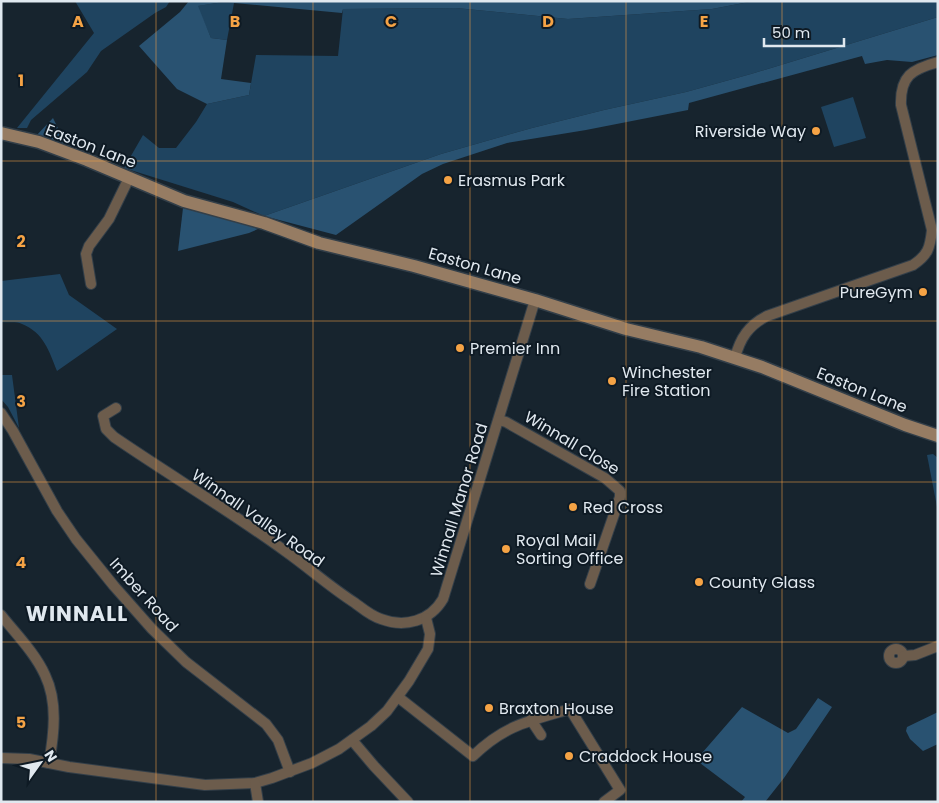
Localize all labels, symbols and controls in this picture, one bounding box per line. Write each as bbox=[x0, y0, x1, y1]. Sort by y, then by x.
text: A bbox=[72, 10, 84, 33]
text: B bbox=[230, 10, 240, 33]
text: C bbox=[385, 10, 397, 33]
text: D bbox=[542, 10, 554, 33]
text: E bbox=[700, 10, 708, 33]
scale bar bbox=[764, 15, 844, 47]
text: 50 m bbox=[772, 22, 810, 43]
text: 1 bbox=[18, 69, 24, 92]
street label: Easton Lane bbox=[42, 118, 140, 174]
place label: Riverside Way bbox=[695, 120, 806, 143]
marker: Riverside Way bbox=[810, 125, 822, 137]
place label: Erasmus Park bbox=[458, 169, 566, 192]
marker: Erasmus Park bbox=[442, 174, 454, 186]
text: 2 bbox=[16, 230, 26, 253]
street label: Easton Lane bbox=[426, 242, 524, 290]
place label: PureGym bbox=[840, 281, 913, 304]
marker: PureGym bbox=[917, 286, 929, 298]
place label: Premier Inn bbox=[470, 337, 560, 360]
marker: Premier Inn bbox=[454, 342, 466, 354]
place label: Winchester Fire Station bbox=[622, 361, 712, 402]
street label: Easton Lane bbox=[813, 361, 911, 419]
marker: Winchester Fire Station bbox=[606, 375, 618, 387]
text: 3 bbox=[16, 390, 26, 413]
street label: Winnall Close bbox=[520, 405, 624, 481]
street label: Winnall Manor Road bbox=[425, 420, 493, 580]
street label: Winnall Valley Road bbox=[187, 463, 329, 573]
place label: Red Cross bbox=[583, 496, 663, 519]
marker: Red Cross bbox=[567, 501, 579, 513]
place label: Royal Mail Sorting Office bbox=[516, 529, 623, 570]
marker: Royal Mail Sorting Office bbox=[500, 543, 512, 555]
text: 4 bbox=[16, 551, 27, 574]
street label: Imber Road bbox=[104, 553, 184, 637]
place label: County Glass bbox=[709, 571, 815, 594]
marker: County Glass bbox=[693, 576, 705, 588]
district label: WINNALL bbox=[26, 599, 128, 628]
place label: Braxton House bbox=[499, 697, 614, 720]
marker: Braxton House bbox=[483, 702, 495, 714]
text: 5 bbox=[16, 711, 26, 734]
north arrow bbox=[15, 738, 65, 788]
place label: Craddock House bbox=[579, 745, 712, 768]
text: N bbox=[40, 746, 62, 766]
marker: Craddock House bbox=[563, 750, 575, 762]

